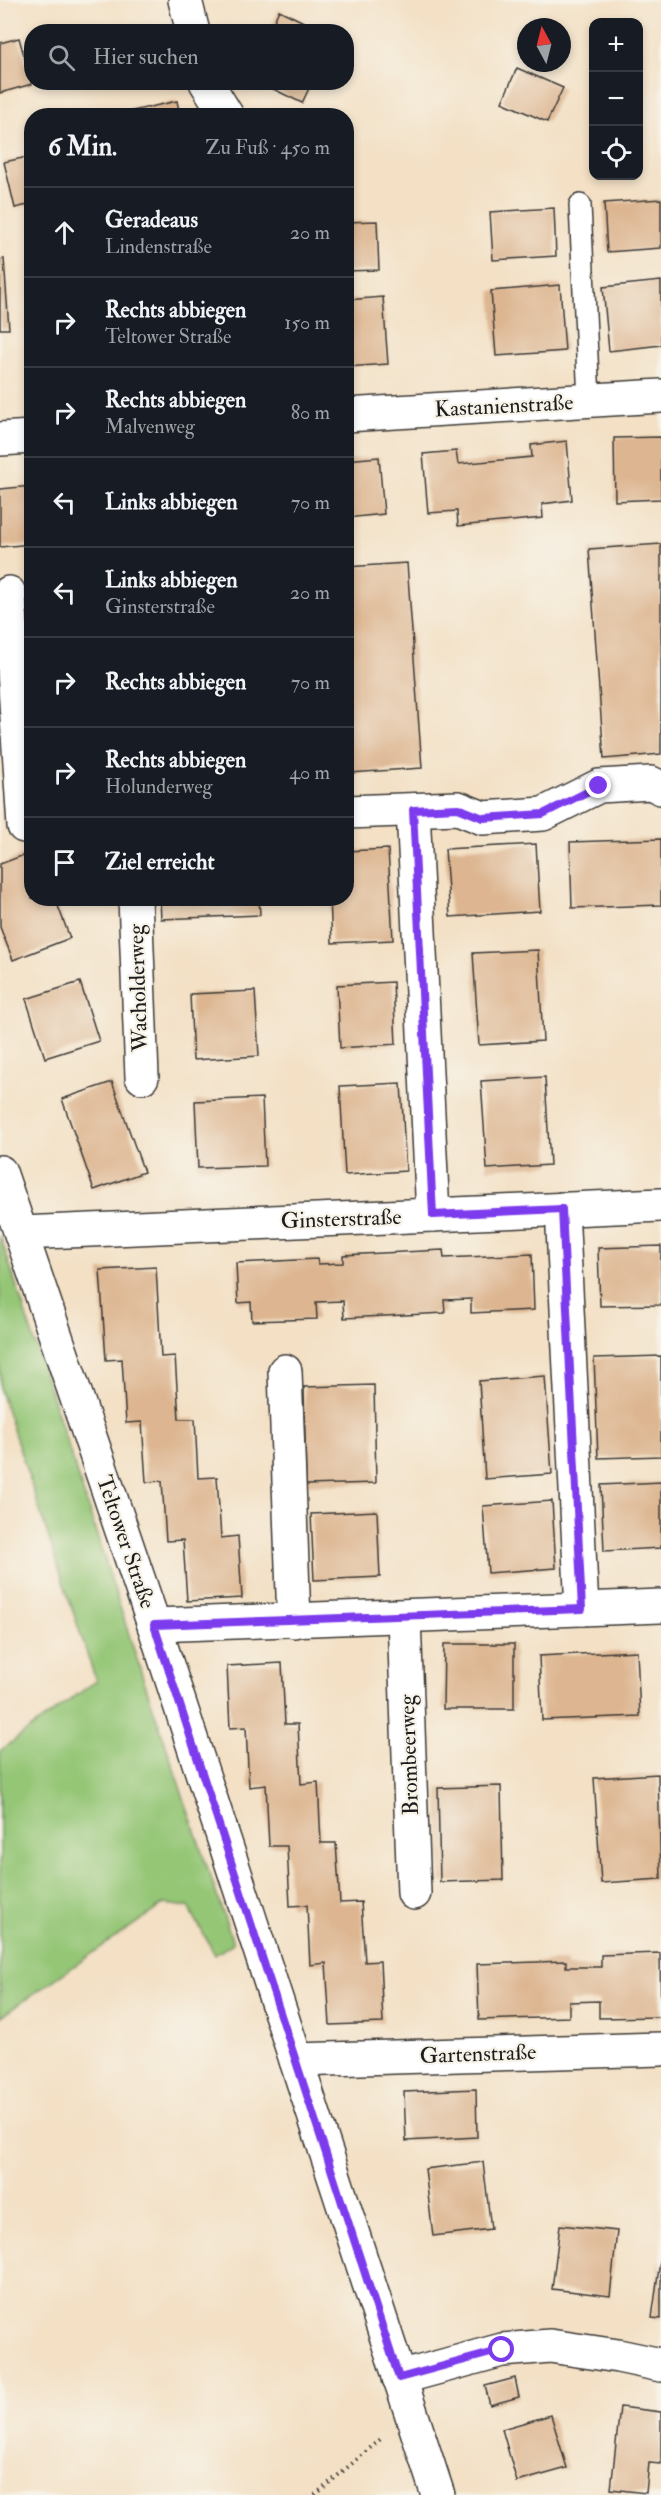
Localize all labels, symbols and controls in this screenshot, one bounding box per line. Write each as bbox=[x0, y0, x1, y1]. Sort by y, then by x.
north arrow bbox=[517, 18, 571, 72]
map controls bbox=[589, 18, 643, 180]
button: + bbox=[589, 18, 643, 72]
search box bbox=[24, 24, 354, 90]
icon: search bbox=[45, 41, 78, 74]
text: Hier suchen bbox=[93, 43, 199, 71]
button: − bbox=[589, 72, 643, 126]
button: locate bbox=[589, 126, 643, 180]
text: 6 Min. bbox=[48, 131, 117, 163]
text: Zu Fuß · 450 m bbox=[206, 135, 330, 160]
text: Geradeaus bbox=[105, 206, 198, 234]
icon: ahead bbox=[48, 216, 81, 249]
text: 20 m bbox=[290, 220, 330, 245]
text: Lindenstraße bbox=[105, 234, 212, 259]
text: Rechts abbiegen bbox=[105, 296, 246, 324]
icon: right bbox=[48, 306, 81, 339]
text: 150 m bbox=[284, 310, 330, 335]
text: Teltower Straße bbox=[105, 324, 231, 349]
text: Rechts abbiegen bbox=[105, 386, 246, 414]
street label: Kastanienstraße bbox=[434, 388, 574, 424]
icon: right bbox=[48, 396, 81, 429]
text: 80 m bbox=[291, 400, 330, 425]
text: Malvenweg bbox=[105, 414, 195, 439]
icon: left bbox=[48, 486, 81, 519]
text: Links abbiegen bbox=[105, 488, 238, 516]
text: 70 m bbox=[291, 490, 330, 515]
text: Links abbiegen bbox=[105, 566, 238, 594]
icon: left bbox=[48, 576, 81, 609]
text: 20 m bbox=[290, 580, 330, 605]
text: Ginsterstraße bbox=[105, 594, 215, 619]
icon: right bbox=[48, 666, 81, 699]
text: Rechts abbiegen bbox=[105, 668, 246, 696]
text: 70 m bbox=[291, 670, 330, 695]
text: Rechts abbiegen bbox=[105, 746, 246, 774]
icon: right bbox=[48, 756, 81, 789]
text: 40 m bbox=[289, 760, 330, 785]
route end bbox=[585, 772, 611, 798]
text: Holunderweg bbox=[105, 774, 212, 799]
icon: arrive bbox=[48, 846, 81, 879]
text: Ziel erreicht bbox=[105, 848, 215, 876]
street label: Wacholderweg bbox=[122, 923, 154, 1053]
street label: Ginsterstraße bbox=[280, 1203, 402, 1235]
street label: Teltower Straße bbox=[90, 1472, 162, 1612]
street label: Brombeerweg bbox=[393, 1693, 425, 1816]
street label: Gartenstraße bbox=[419, 2038, 537, 2070]
route start bbox=[488, 2336, 514, 2362]

